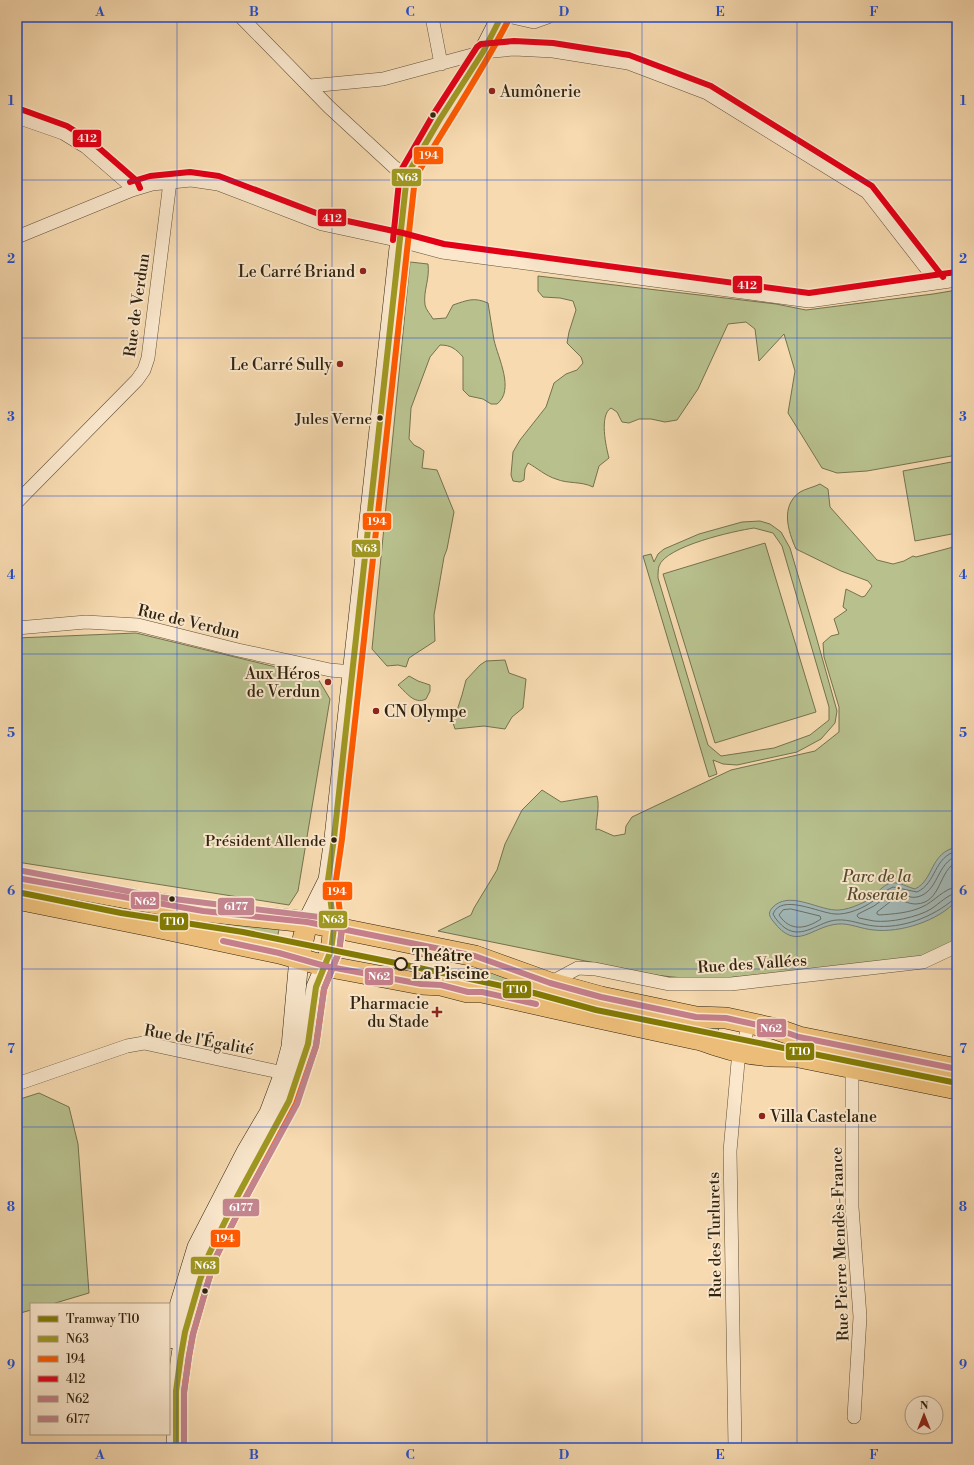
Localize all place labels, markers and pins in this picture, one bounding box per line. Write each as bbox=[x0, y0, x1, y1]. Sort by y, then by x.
place label: Aumônerie bbox=[499, 82, 581, 102]
marker: Aumônerie bbox=[487, 86, 497, 96]
unlabelled marker bbox=[428, 110, 438, 120]
place label: Le Carré Briand bbox=[238, 262, 355, 282]
marker: Le Carré Briand bbox=[358, 266, 368, 276]
place label: Le Carré Sully bbox=[230, 355, 332, 375]
marker: Le Carré Sully bbox=[335, 359, 345, 369]
place label: Jules Verne bbox=[294, 410, 372, 429]
marker: Jules Verne bbox=[375, 413, 385, 423]
place label: Aux Héros de Verdun bbox=[244, 664, 320, 702]
marker: Aux Héros de Verdun bbox=[323, 677, 333, 687]
place label: CN Olympe bbox=[384, 702, 467, 722]
marker: CN Olympe bbox=[371, 706, 381, 716]
place label: Président Allende bbox=[205, 832, 326, 851]
marker: Président Allende bbox=[329, 835, 339, 845]
unlabelled marker bbox=[167, 894, 177, 904]
place label: Théâtre La Piscine bbox=[412, 946, 490, 984]
marker: Théâtre La Piscine bbox=[394, 957, 408, 971]
place label: Pharmacie du Stade bbox=[350, 994, 429, 1032]
marker: Pharmacie du Stade bbox=[432, 1007, 442, 1017]
place label: Villa Castelane bbox=[769, 1107, 877, 1127]
marker: Villa Castelane bbox=[757, 1111, 767, 1121]
unlabelled marker bbox=[200, 1286, 210, 1296]

